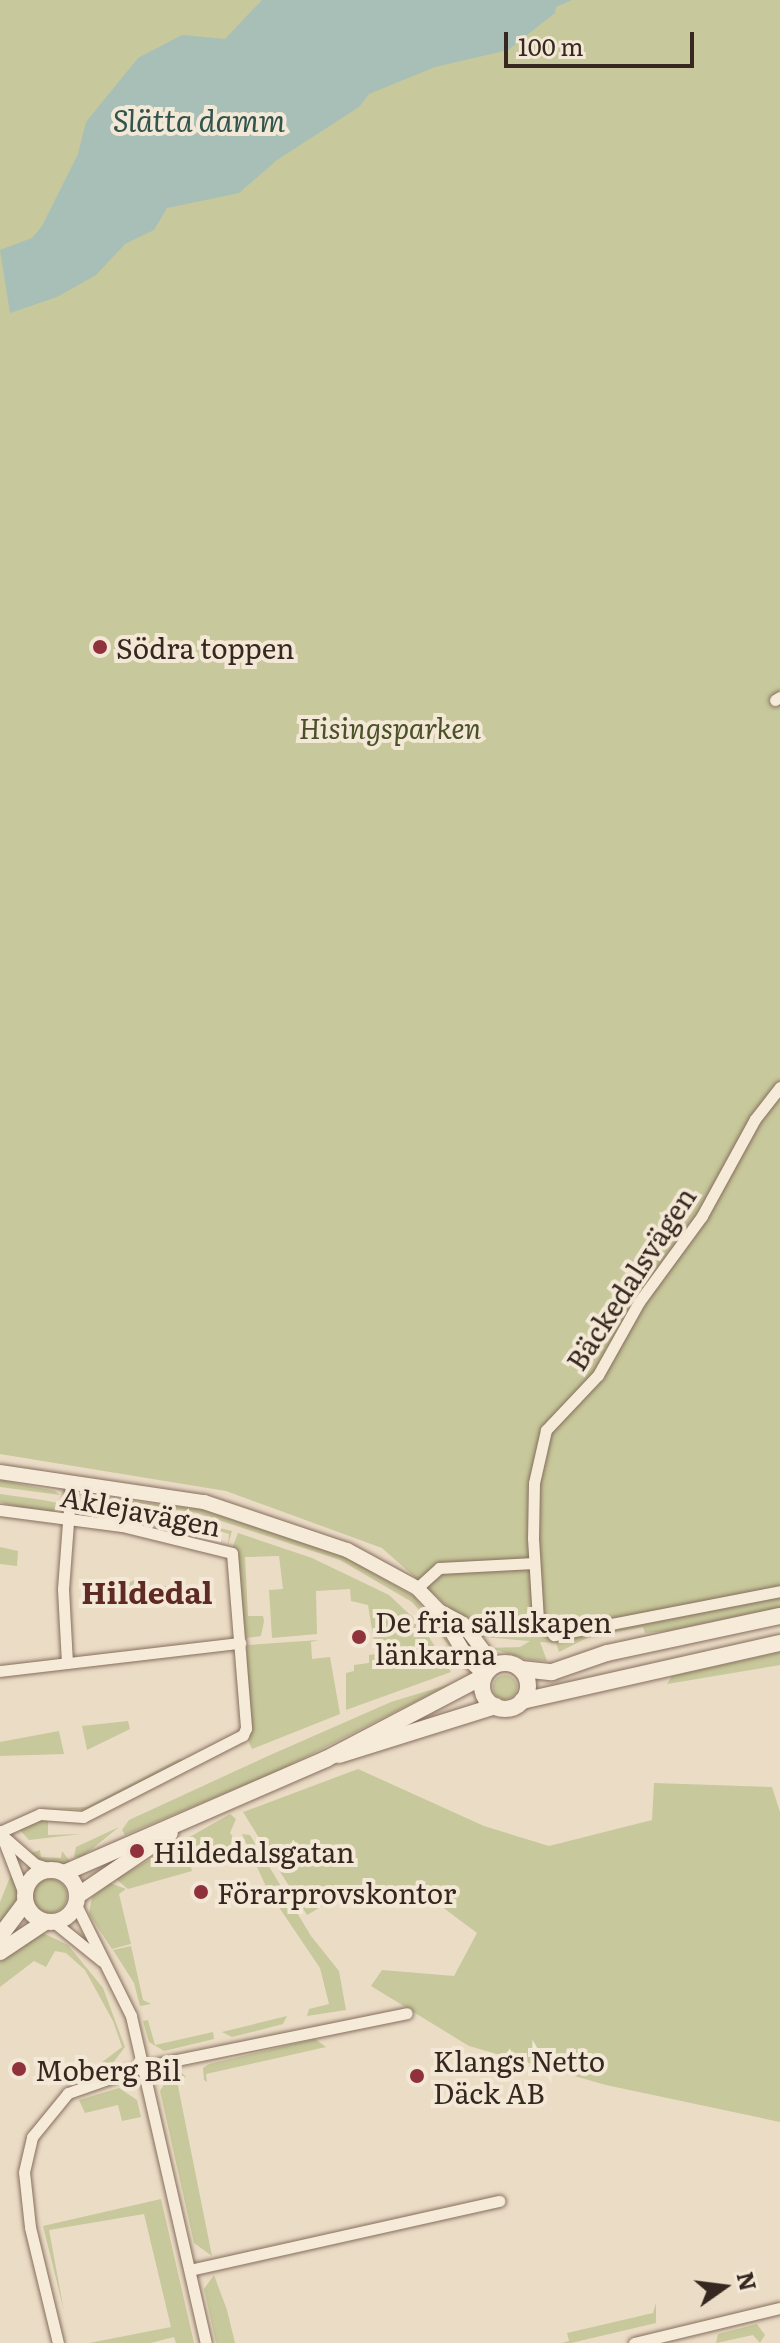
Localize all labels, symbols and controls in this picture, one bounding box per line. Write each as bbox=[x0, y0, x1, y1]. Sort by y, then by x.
scale bar bbox=[508, 16, 698, 66]
text: 100 m bbox=[518, 28, 584, 63]
water label: Slätta damm bbox=[113, 101, 285, 137]
place label: Södra toppen bbox=[116, 630, 294, 664]
marker: Södra toppen bbox=[91, 638, 109, 656]
park label: Hisingsparken bbox=[299, 710, 481, 744]
street label: Bäckedalsvägen bbox=[558, 1180, 702, 1376]
street label: Aklejavägen bbox=[58, 1478, 224, 1542]
district label: Hildedal bbox=[81, 1573, 213, 1609]
place label: De fria sällskapen länkarna bbox=[375, 1604, 612, 1670]
marker: De fria sällskapen länkarna bbox=[350, 1628, 368, 1646]
place label: Hildedalsgatan bbox=[153, 1834, 355, 1868]
marker: Hildedalsgatan bbox=[128, 1842, 146, 1860]
place label: Förarprovskontor bbox=[217, 1875, 456, 1909]
marker: Förarprovskontor bbox=[192, 1883, 210, 1901]
place label: Klangs Netto Däck AB bbox=[433, 2043, 605, 2109]
place label: Moberg Bil bbox=[35, 2052, 181, 2086]
marker: Moberg Bil bbox=[10, 2060, 28, 2078]
marker: Klangs Netto Däck AB bbox=[408, 2067, 426, 2085]
north arrow bbox=[684, 2247, 764, 2327]
text: N bbox=[730, 2268, 766, 2294]

